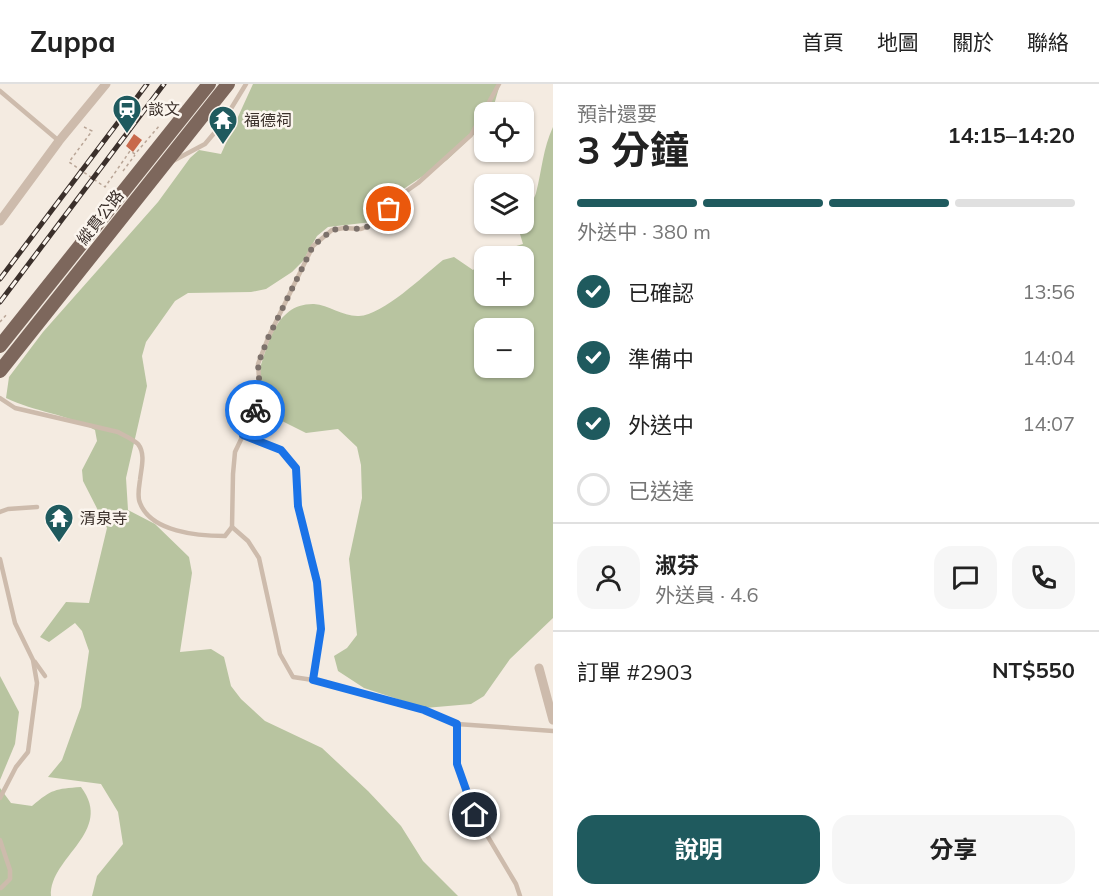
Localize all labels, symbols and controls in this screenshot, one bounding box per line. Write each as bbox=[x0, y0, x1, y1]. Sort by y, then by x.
text: Zuppa bbox=[30, 24, 116, 59]
text: 首頁 bbox=[802, 29, 844, 55]
text: 地圖 bbox=[877, 29, 919, 55]
text: 關於 bbox=[952, 29, 994, 55]
text: 聯絡 bbox=[1027, 29, 1069, 55]
station icon: 談文 bbox=[111, 93, 143, 135]
place label: 談文 bbox=[148, 99, 180, 119]
text: 預計還要 bbox=[577, 101, 657, 126]
map controls bbox=[474, 102, 534, 378]
button: locate bbox=[474, 102, 534, 162]
temple icon: 福德祠 bbox=[207, 104, 239, 146]
place label: 福德祠 bbox=[244, 110, 292, 130]
text: 14:15–14:20 bbox=[947, 121, 1075, 149]
text: 3 分鐘 bbox=[577, 125, 689, 174]
button: layers bbox=[474, 174, 534, 234]
pin bbox=[363, 183, 414, 234]
street label: 縱貫公路 bbox=[72, 186, 128, 248]
icon: bag bbox=[372, 192, 405, 225]
text: 外送中 · 380 m bbox=[577, 219, 711, 244]
button: + bbox=[474, 246, 534, 306]
icon: check bbox=[577, 275, 610, 308]
text: 已確認 bbox=[628, 279, 694, 307]
text: 13:56 bbox=[1022, 279, 1075, 304]
button: − bbox=[474, 318, 534, 378]
icon: check bbox=[577, 341, 610, 374]
text: 準備中 bbox=[628, 345, 694, 373]
text: 14:04 bbox=[1022, 345, 1075, 370]
courier bbox=[225, 380, 285, 440]
icon: bike bbox=[239, 394, 272, 427]
icon: check bbox=[577, 407, 610, 440]
text: 外送中 bbox=[628, 411, 694, 439]
text: 14:07 bbox=[1022, 411, 1075, 436]
text: 已送達 bbox=[628, 477, 694, 505]
temple icon: 清泉寺 bbox=[43, 502, 75, 544]
place label: 清泉寺 bbox=[80, 508, 128, 528]
button: person bbox=[577, 546, 640, 609]
button: chat bbox=[934, 546, 997, 609]
button: phone bbox=[1012, 546, 1075, 609]
text: 淑芬 bbox=[655, 551, 699, 579]
text: 外送員 · 4.6 bbox=[655, 582, 759, 607]
text: NT$550 bbox=[992, 656, 1075, 684]
text: 訂單 #2903 bbox=[577, 658, 693, 686]
pin bbox=[449, 789, 500, 840]
icon: home bbox=[458, 798, 491, 831]
button: 說明 bbox=[577, 815, 820, 884]
button: 分享 bbox=[832, 815, 1075, 884]

